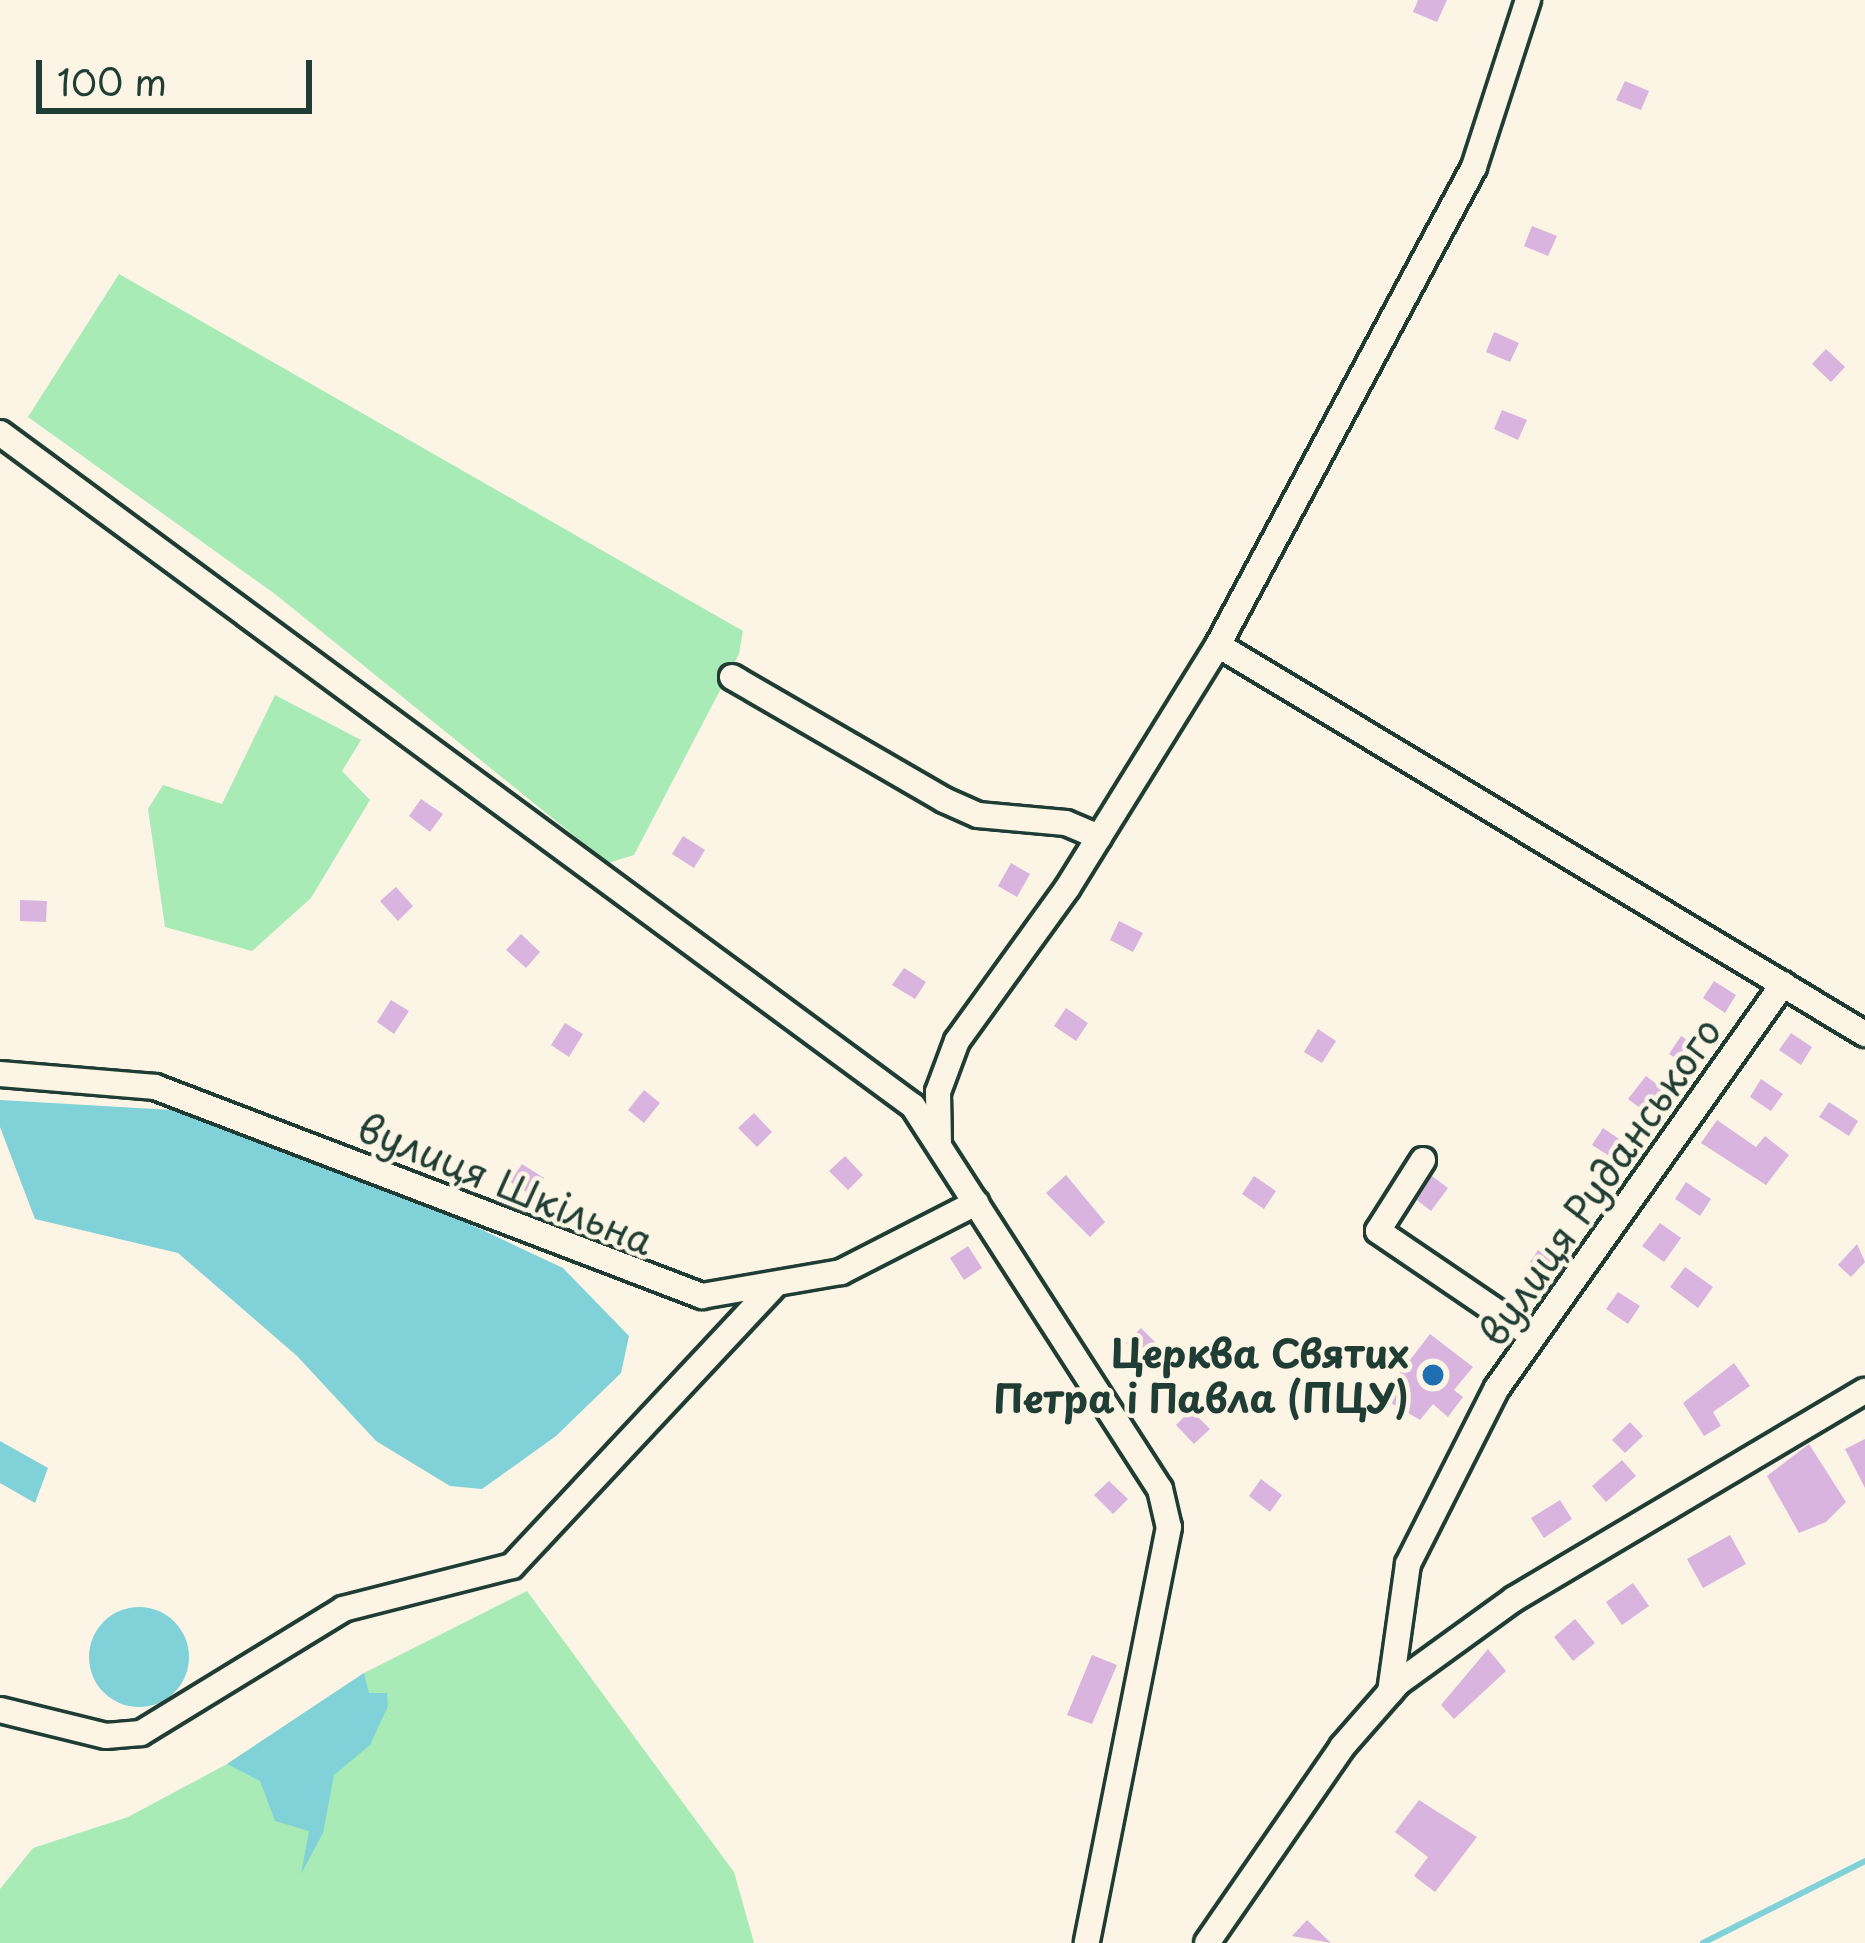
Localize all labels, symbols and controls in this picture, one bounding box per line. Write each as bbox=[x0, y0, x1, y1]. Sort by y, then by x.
scale bar bbox=[42, 36, 318, 110]
text: 100 m bbox=[57, 54, 167, 108]
street label: вулиця Руданського bbox=[1468, 1008, 1730, 1354]
street label: вулиця Шкільна bbox=[352, 1103, 660, 1263]
place label: Церква Святих Петра і Павла (ПЦУ) bbox=[988, 1330, 1409, 1421]
marker: Церква Святих Петра і Павла (ПЦУ) bbox=[1420, 1362, 1446, 1388]

